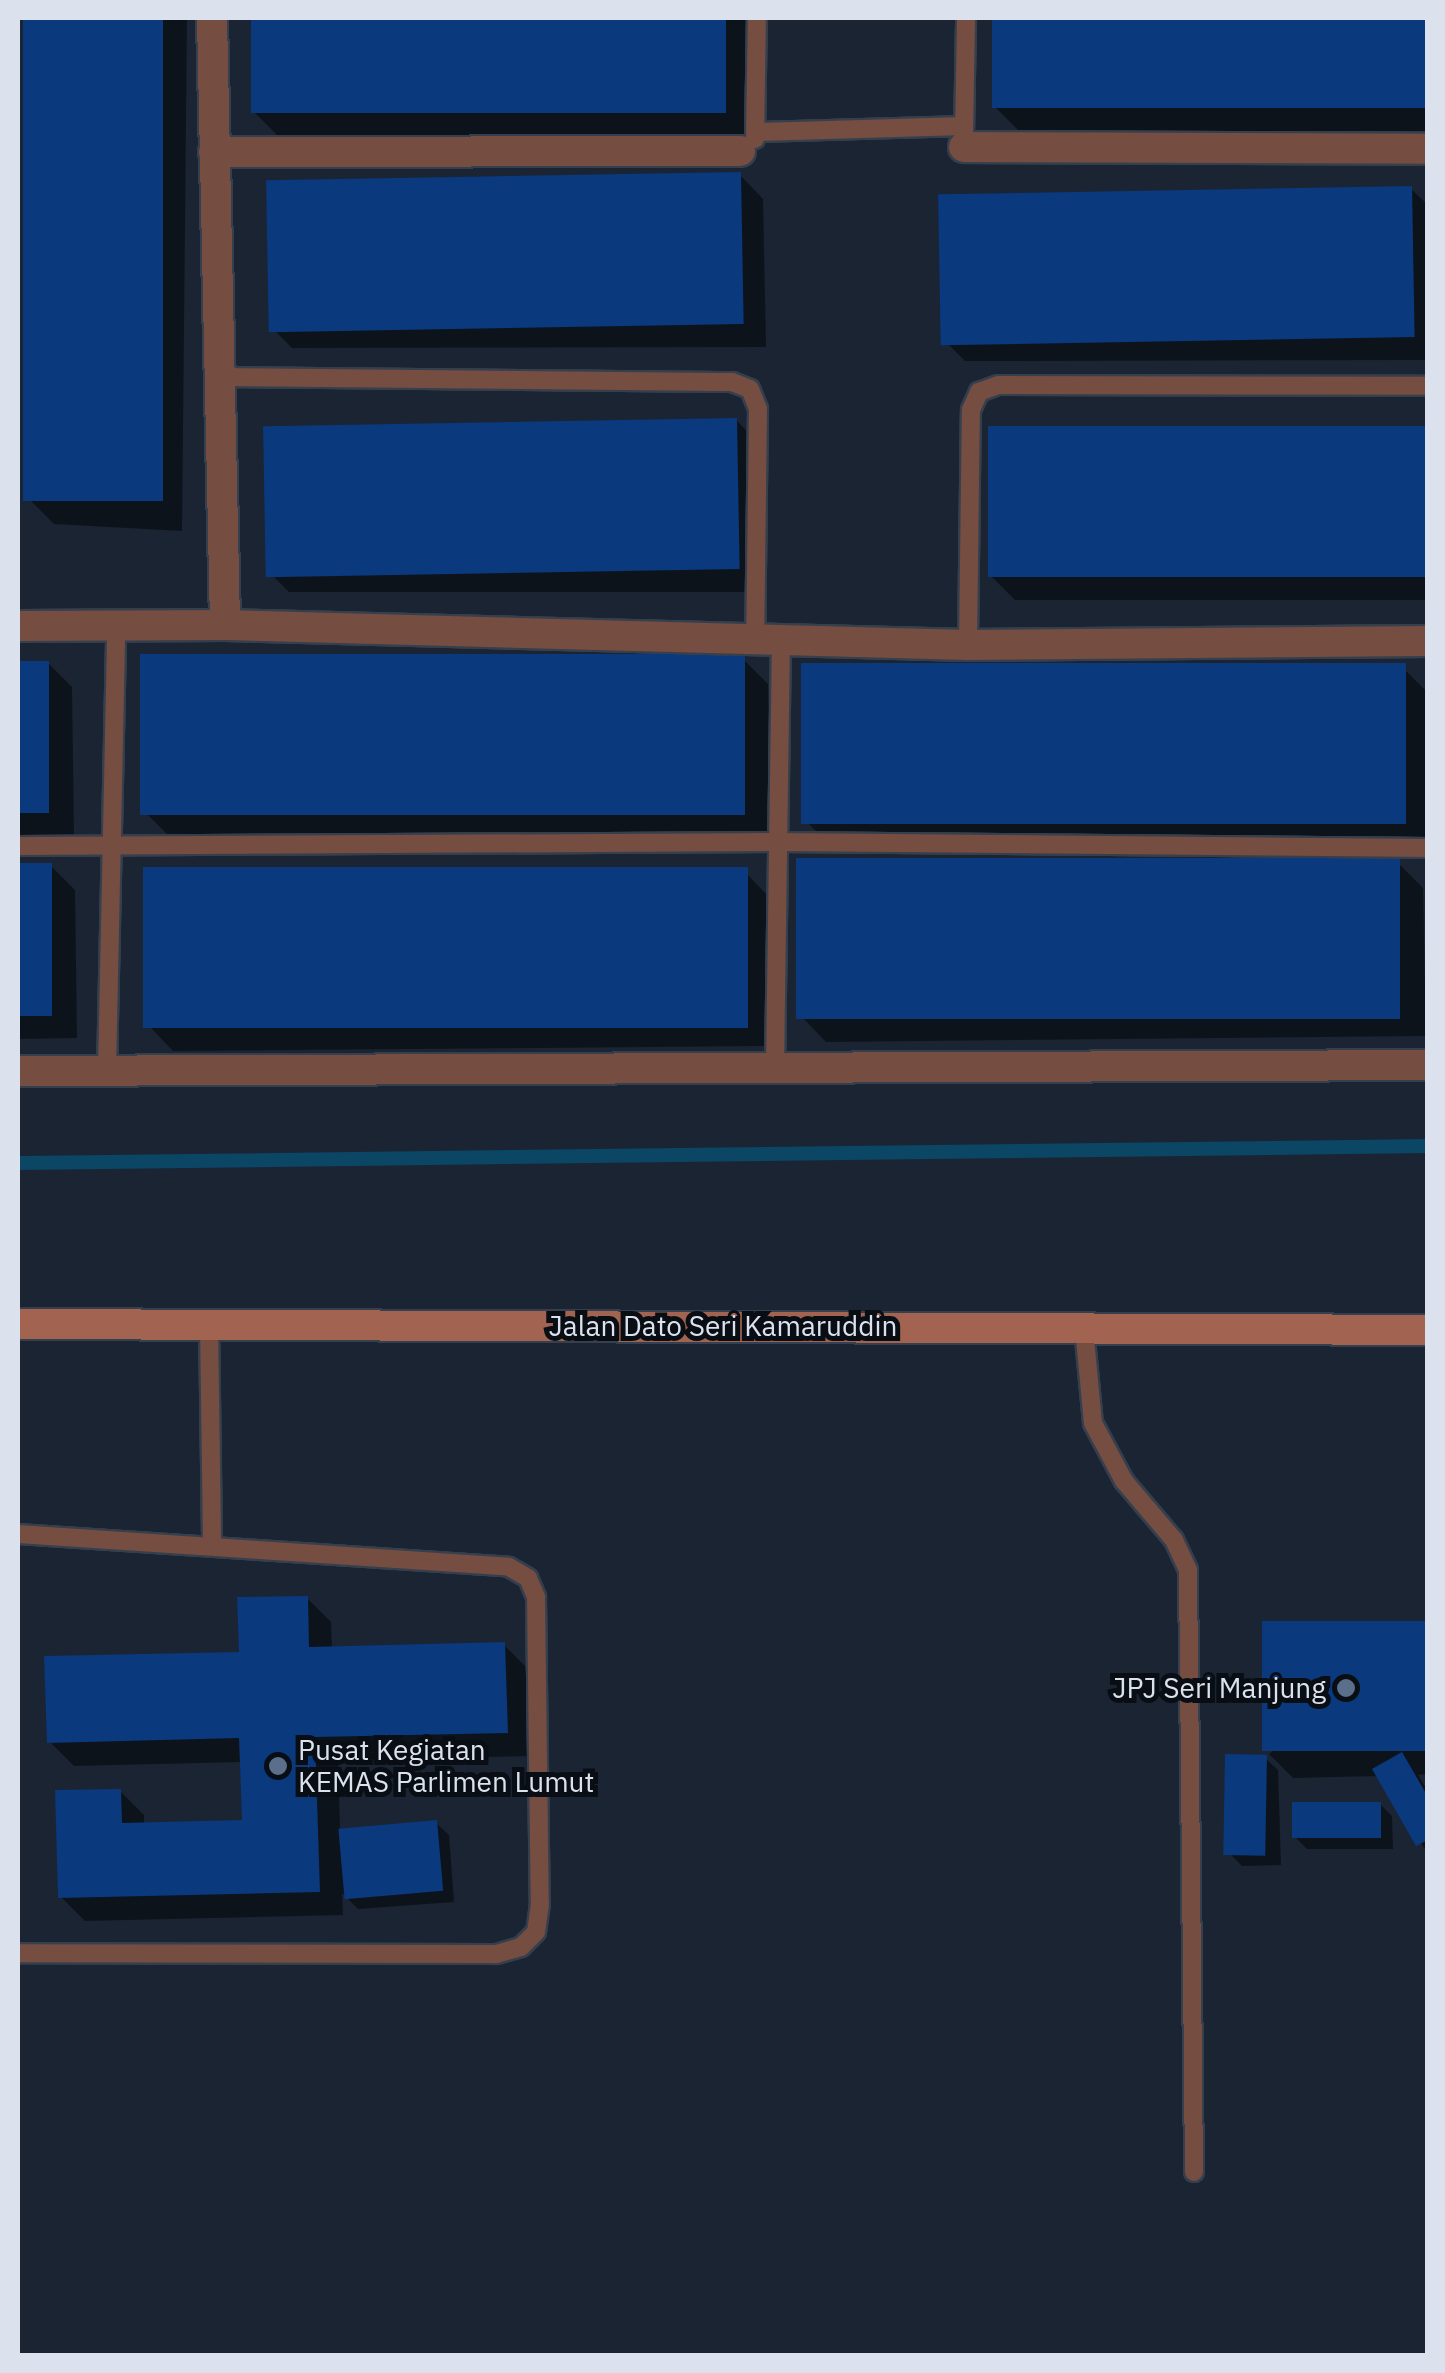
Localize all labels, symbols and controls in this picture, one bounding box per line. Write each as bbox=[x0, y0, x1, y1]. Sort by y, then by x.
street label: Jalan Dato Seri Kamaruddin bbox=[549, 1309, 897, 1343]
place label: JPJ Seri Manjung bbox=[1112, 1671, 1326, 1705]
marker: JPJ Seri Manjung bbox=[1335, 1677, 1357, 1699]
place label: Pusat Kegiatan KEMAS Parlimen Lumut bbox=[298, 1733, 594, 1799]
marker: Pusat Kegiatan KEMAS Parlimen Lumut bbox=[267, 1755, 289, 1777]

